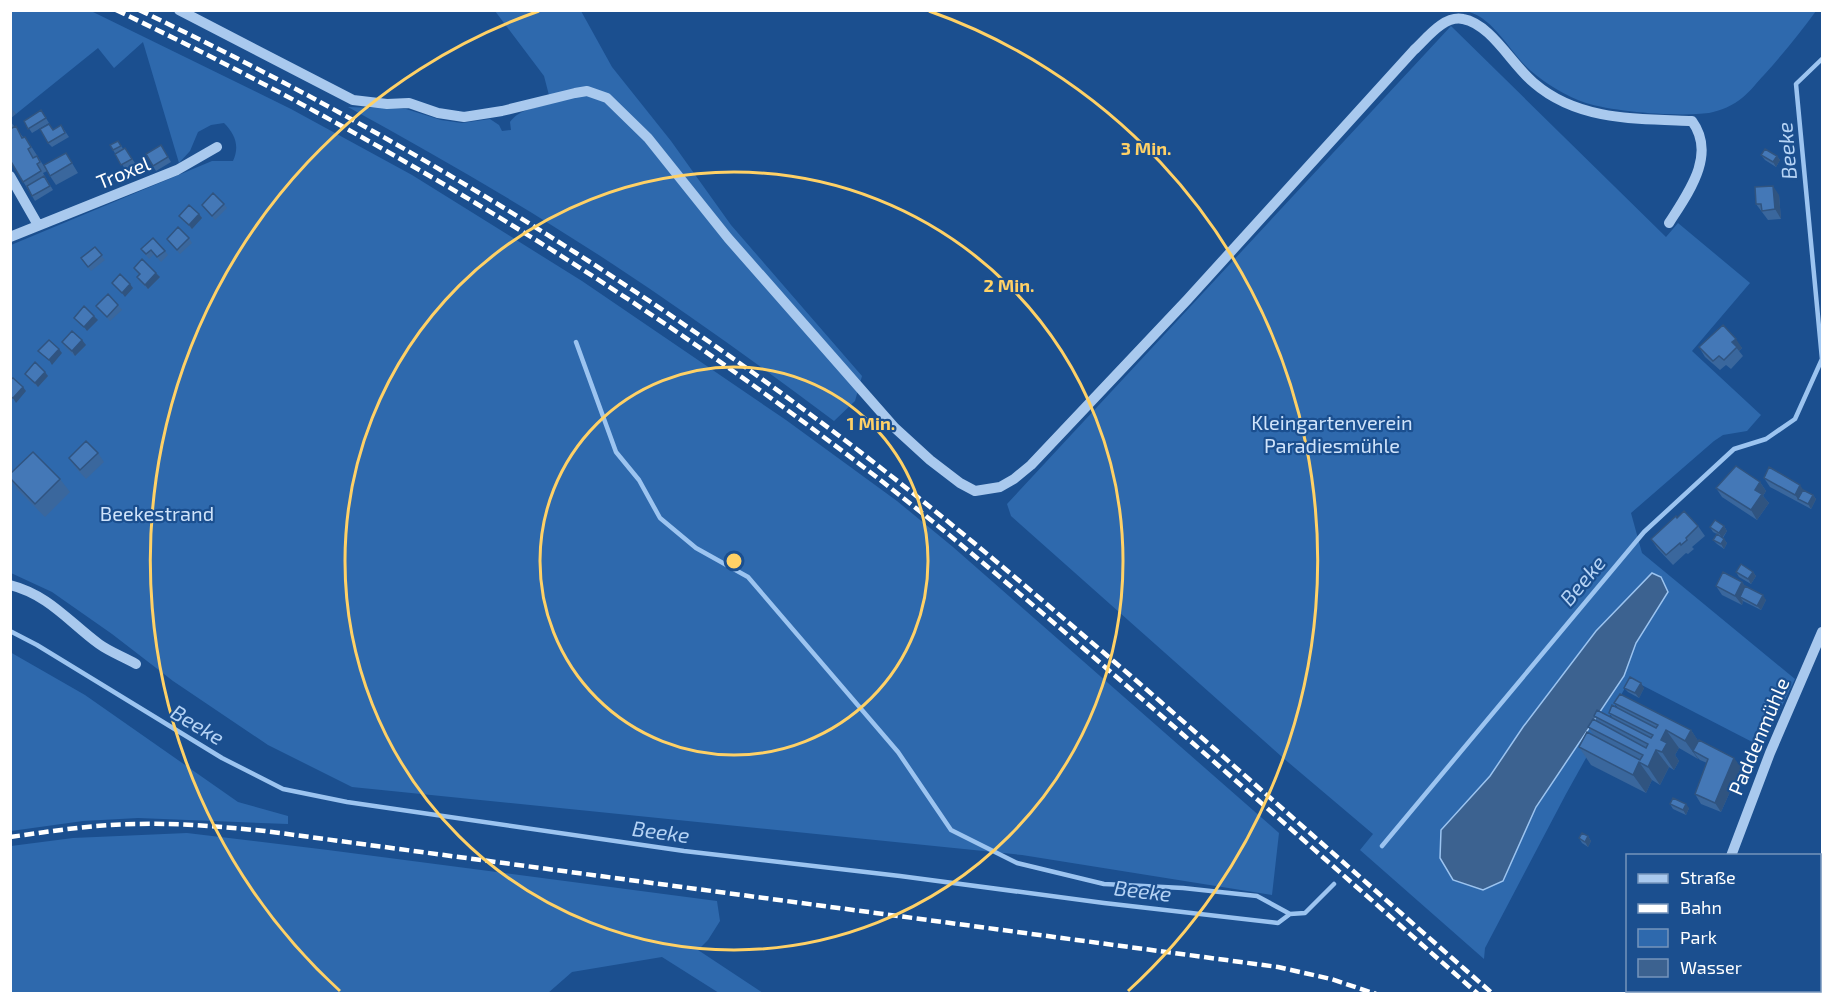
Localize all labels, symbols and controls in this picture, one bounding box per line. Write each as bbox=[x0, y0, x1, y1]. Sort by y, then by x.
water label: Beeke bbox=[1771, 121, 1801, 181]
text: 3 Min. bbox=[1121, 137, 1171, 159]
street label: Troxel bbox=[93, 150, 153, 194]
text: 2 Min. bbox=[984, 274, 1035, 296]
park label: Kleingartenverein Paradiesmühle bbox=[1251, 410, 1413, 457]
text: 1 Min. bbox=[847, 412, 895, 434]
park label: Beekestrand bbox=[100, 501, 214, 525]
water label: Beeke bbox=[1554, 550, 1610, 610]
centre of rings bbox=[724, 551, 744, 571]
street label: Paddenmühle bbox=[1722, 674, 1794, 798]
water label: Beeke bbox=[167, 698, 229, 750]
water label: Beeke bbox=[631, 815, 691, 847]
legend bbox=[1626, 854, 1821, 992]
text: Straße bbox=[1680, 866, 1736, 888]
water label: Beeke bbox=[1113, 874, 1173, 906]
text: Bahn bbox=[1680, 896, 1722, 918]
text: Park bbox=[1680, 926, 1717, 948]
text: Wasser bbox=[1680, 956, 1742, 978]

